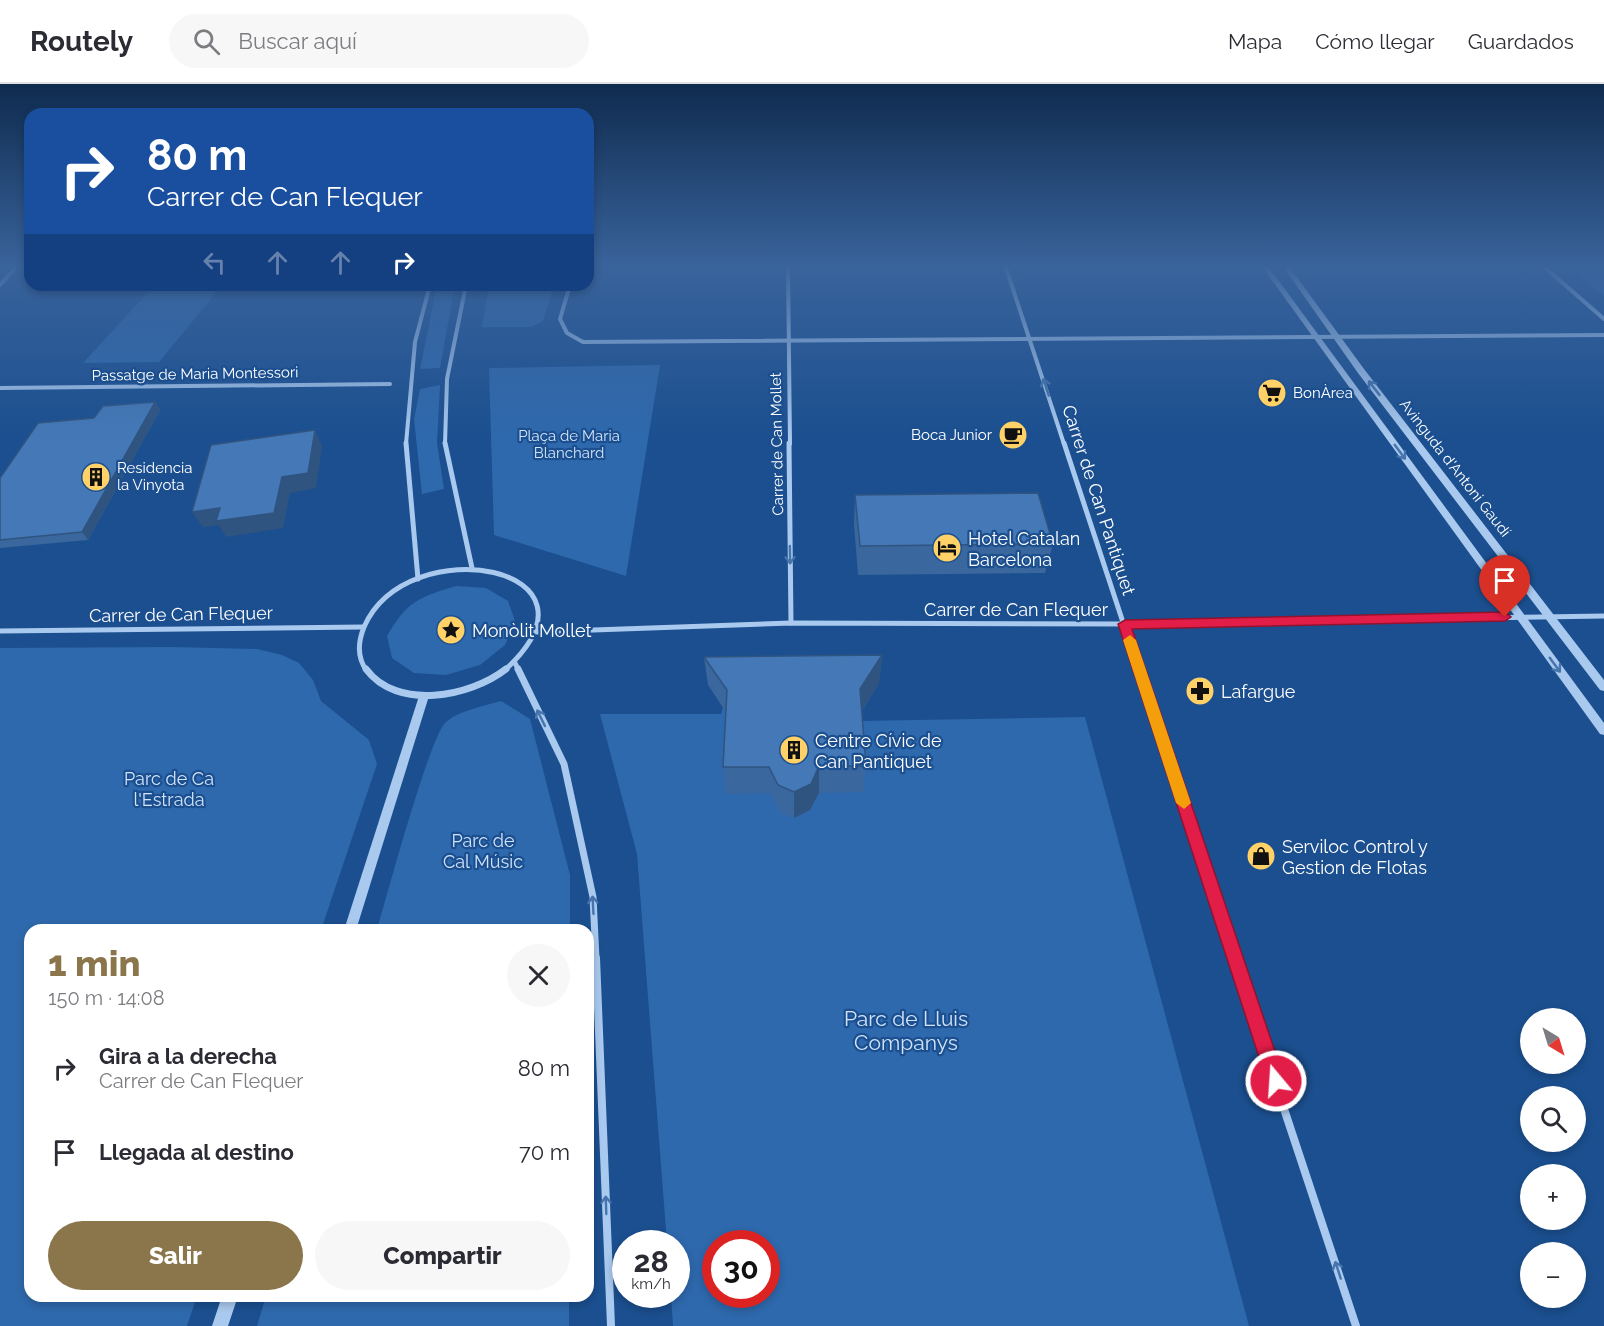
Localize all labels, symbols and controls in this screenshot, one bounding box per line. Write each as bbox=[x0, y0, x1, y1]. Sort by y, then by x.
search box bbox=[169, 14, 589, 68]
text: Routely bbox=[30, 25, 133, 58]
icon: search bbox=[190, 25, 223, 58]
text: Buscar aquí bbox=[238, 28, 357, 54]
text: Mapa bbox=[1228, 29, 1282, 54]
text: Cómo llegar bbox=[1315, 29, 1435, 54]
text: Guardados bbox=[1468, 29, 1574, 54]
text: 80 m bbox=[147, 131, 247, 180]
icon: right bbox=[48, 132, 126, 210]
text: Carrer de Can Flequer bbox=[147, 181, 423, 212]
icon: left bbox=[198, 246, 231, 279]
icon: ahead bbox=[261, 246, 294, 279]
icon: ahead bbox=[324, 246, 357, 279]
icon: right bbox=[387, 246, 420, 279]
street label: Passatge de Maria Montessori bbox=[91, 363, 299, 385]
street label: Carrer de Can Mollet bbox=[767, 372, 787, 516]
supermarket icon: BonÀrea bbox=[1256, 377, 1288, 409]
one-way arrow bbox=[1040, 378, 1051, 397]
one-way arrow bbox=[1368, 381, 1381, 397]
place label: BonÀrea bbox=[1293, 384, 1353, 402]
street label: Avinguda d'Antoni Gaudí bbox=[1396, 396, 1515, 541]
street label: Carrer de Can Pantiquet bbox=[1058, 402, 1140, 598]
cafe icon: Boca Junior bbox=[997, 419, 1029, 451]
place label: Boca Junior bbox=[911, 426, 993, 444]
park label: Plaça de Maria Blanchard bbox=[518, 427, 620, 462]
one-way arrow bbox=[1393, 443, 1406, 459]
place label: Residencia la Vinyota bbox=[117, 459, 192, 494]
building icon: Residencia la Vinyota bbox=[80, 461, 112, 493]
place label: Hotel Catalan Barcelona bbox=[968, 528, 1080, 570]
hotel icon: Hotel Catalan Barcelona bbox=[931, 532, 963, 564]
one-way arrow bbox=[784, 544, 796, 564]
pin bbox=[1479, 555, 1530, 617]
icon: arrive bbox=[1488, 564, 1521, 597]
street label: Carrer de Can Flequer bbox=[924, 599, 1109, 620]
street label: Carrer de Can Flequer bbox=[89, 602, 274, 626]
place icon: Monòlit Mollet bbox=[435, 614, 467, 646]
place label: Monòlit Mollet bbox=[472, 620, 592, 641]
one-way arrow bbox=[1549, 656, 1561, 672]
pharmacy icon: Lafargue bbox=[1184, 675, 1216, 707]
place label: Lafargue bbox=[1221, 681, 1296, 702]
one-way arrow bbox=[535, 710, 547, 728]
place label: Centre Cívic de Can Pantiquet bbox=[815, 730, 942, 772]
building icon: Centre Cívic de Can Pantiquet bbox=[778, 734, 810, 766]
park label: Parc de Ca l'Estrada bbox=[124, 768, 214, 810]
park label: Parc de Cal Músic bbox=[443, 830, 523, 872]
place label: Serviloc Control y Gestion de Flotas bbox=[1282, 836, 1428, 878]
shop icon: Serviloc Control y Gestion de Flotas bbox=[1245, 840, 1277, 872]
one-way arrow bbox=[587, 895, 598, 915]
text: 1 min bbox=[48, 942, 140, 984]
button: close bbox=[507, 944, 570, 1007]
text: 150 m · 14:08 bbox=[48, 986, 165, 1010]
park label: Parc de Lluis Companys bbox=[844, 1006, 968, 1055]
north arrow bbox=[1520, 1008, 1586, 1074]
map controls bbox=[1520, 1008, 1586, 1308]
text: Gira a la derecha bbox=[99, 1043, 277, 1069]
position arrow bbox=[1244, 1049, 1308, 1113]
icon: right bbox=[48, 1052, 81, 1085]
text: 80 m bbox=[518, 1055, 570, 1081]
text: Carrer de Can Flequer bbox=[99, 1069, 303, 1093]
button: search bbox=[1520, 1086, 1586, 1152]
icon: arrive bbox=[48, 1136, 81, 1169]
text: Llegada al destino bbox=[99, 1139, 294, 1165]
text: 70 m bbox=[519, 1139, 570, 1165]
button: + bbox=[1520, 1164, 1586, 1230]
one-way arrow bbox=[600, 1195, 611, 1215]
button: Salir bbox=[48, 1221, 303, 1290]
button: Compartir bbox=[315, 1221, 570, 1290]
speed limit sign: 30 bbox=[702, 1230, 780, 1308]
button: − bbox=[1520, 1242, 1586, 1308]
text: 28 bbox=[633, 1244, 669, 1279]
one-way arrow bbox=[1332, 1261, 1343, 1280]
text: km/h bbox=[631, 1275, 671, 1293]

